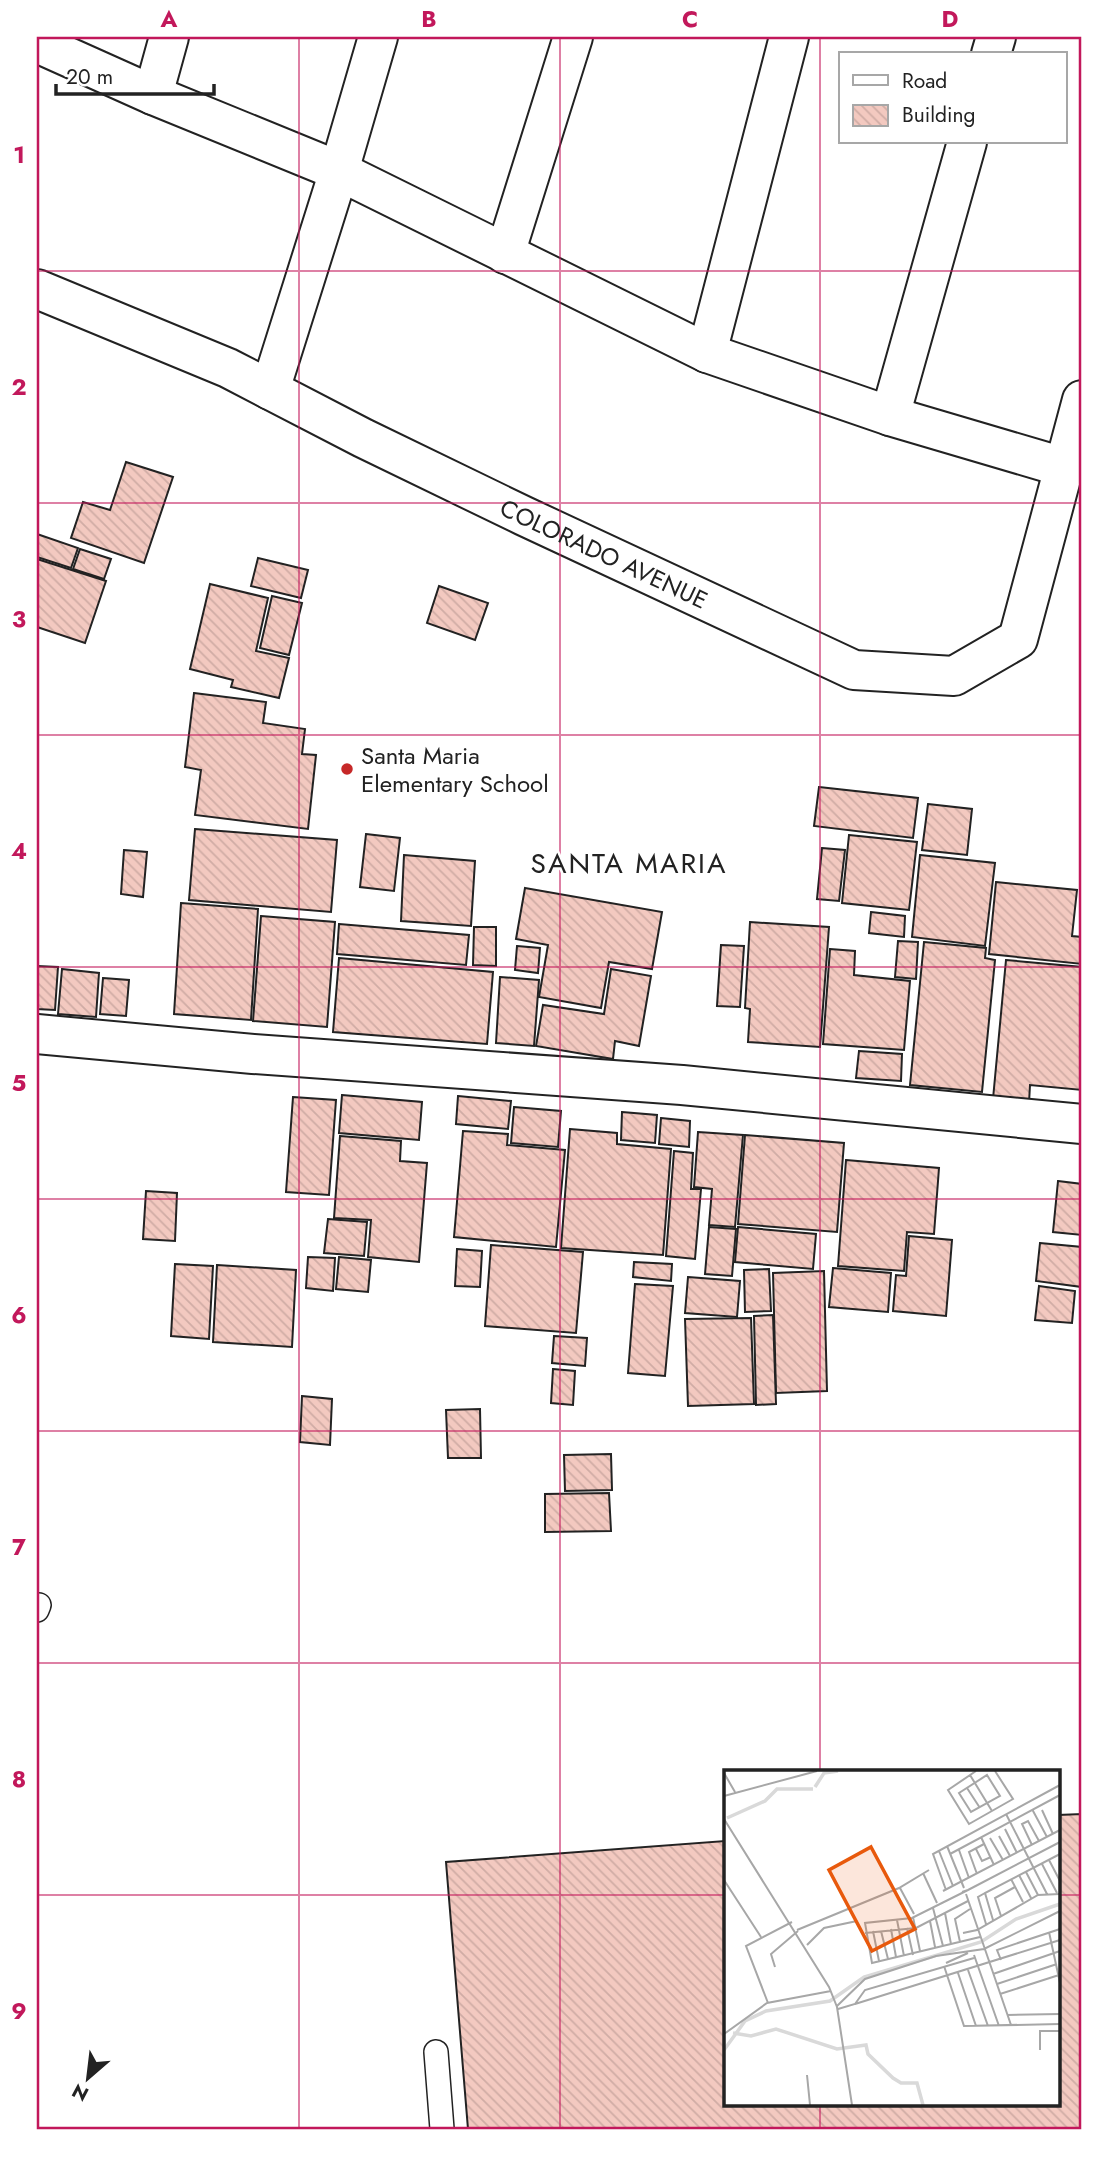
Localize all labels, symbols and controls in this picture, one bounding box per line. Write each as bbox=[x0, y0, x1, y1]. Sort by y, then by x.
text: A bbox=[160, 2, 178, 36]
text: B bbox=[421, 2, 437, 36]
text: C bbox=[682, 2, 698, 36]
text: D bbox=[942, 2, 959, 36]
scale bar bbox=[56, 52, 214, 96]
legend bbox=[839, 52, 1066, 144]
text: 20 m bbox=[66, 62, 113, 92]
text: Road bbox=[902, 66, 947, 96]
text: Building bbox=[902, 100, 975, 130]
text: 1 bbox=[13, 138, 25, 172]
text: 2 bbox=[11, 370, 27, 404]
street label: COLORADO AVENUE bbox=[494, 490, 714, 617]
text: 3 bbox=[12, 602, 26, 636]
place label: Santa Maria Elementary School bbox=[361, 738, 549, 801]
marker: Santa Maria Elementary School bbox=[339, 761, 355, 777]
text: 4 bbox=[11, 834, 27, 868]
district label: SANTA MARIA bbox=[531, 843, 727, 884]
text: 5 bbox=[12, 1066, 26, 1100]
text: 6 bbox=[11, 1298, 27, 1332]
text: 7 bbox=[12, 1530, 26, 1564]
text: 8 bbox=[12, 1762, 26, 1796]
inset map bbox=[724, 1770, 1060, 2106]
text: 9 bbox=[11, 1994, 27, 2028]
north arrow bbox=[52, 2044, 122, 2114]
text: N bbox=[67, 2077, 93, 2108]

